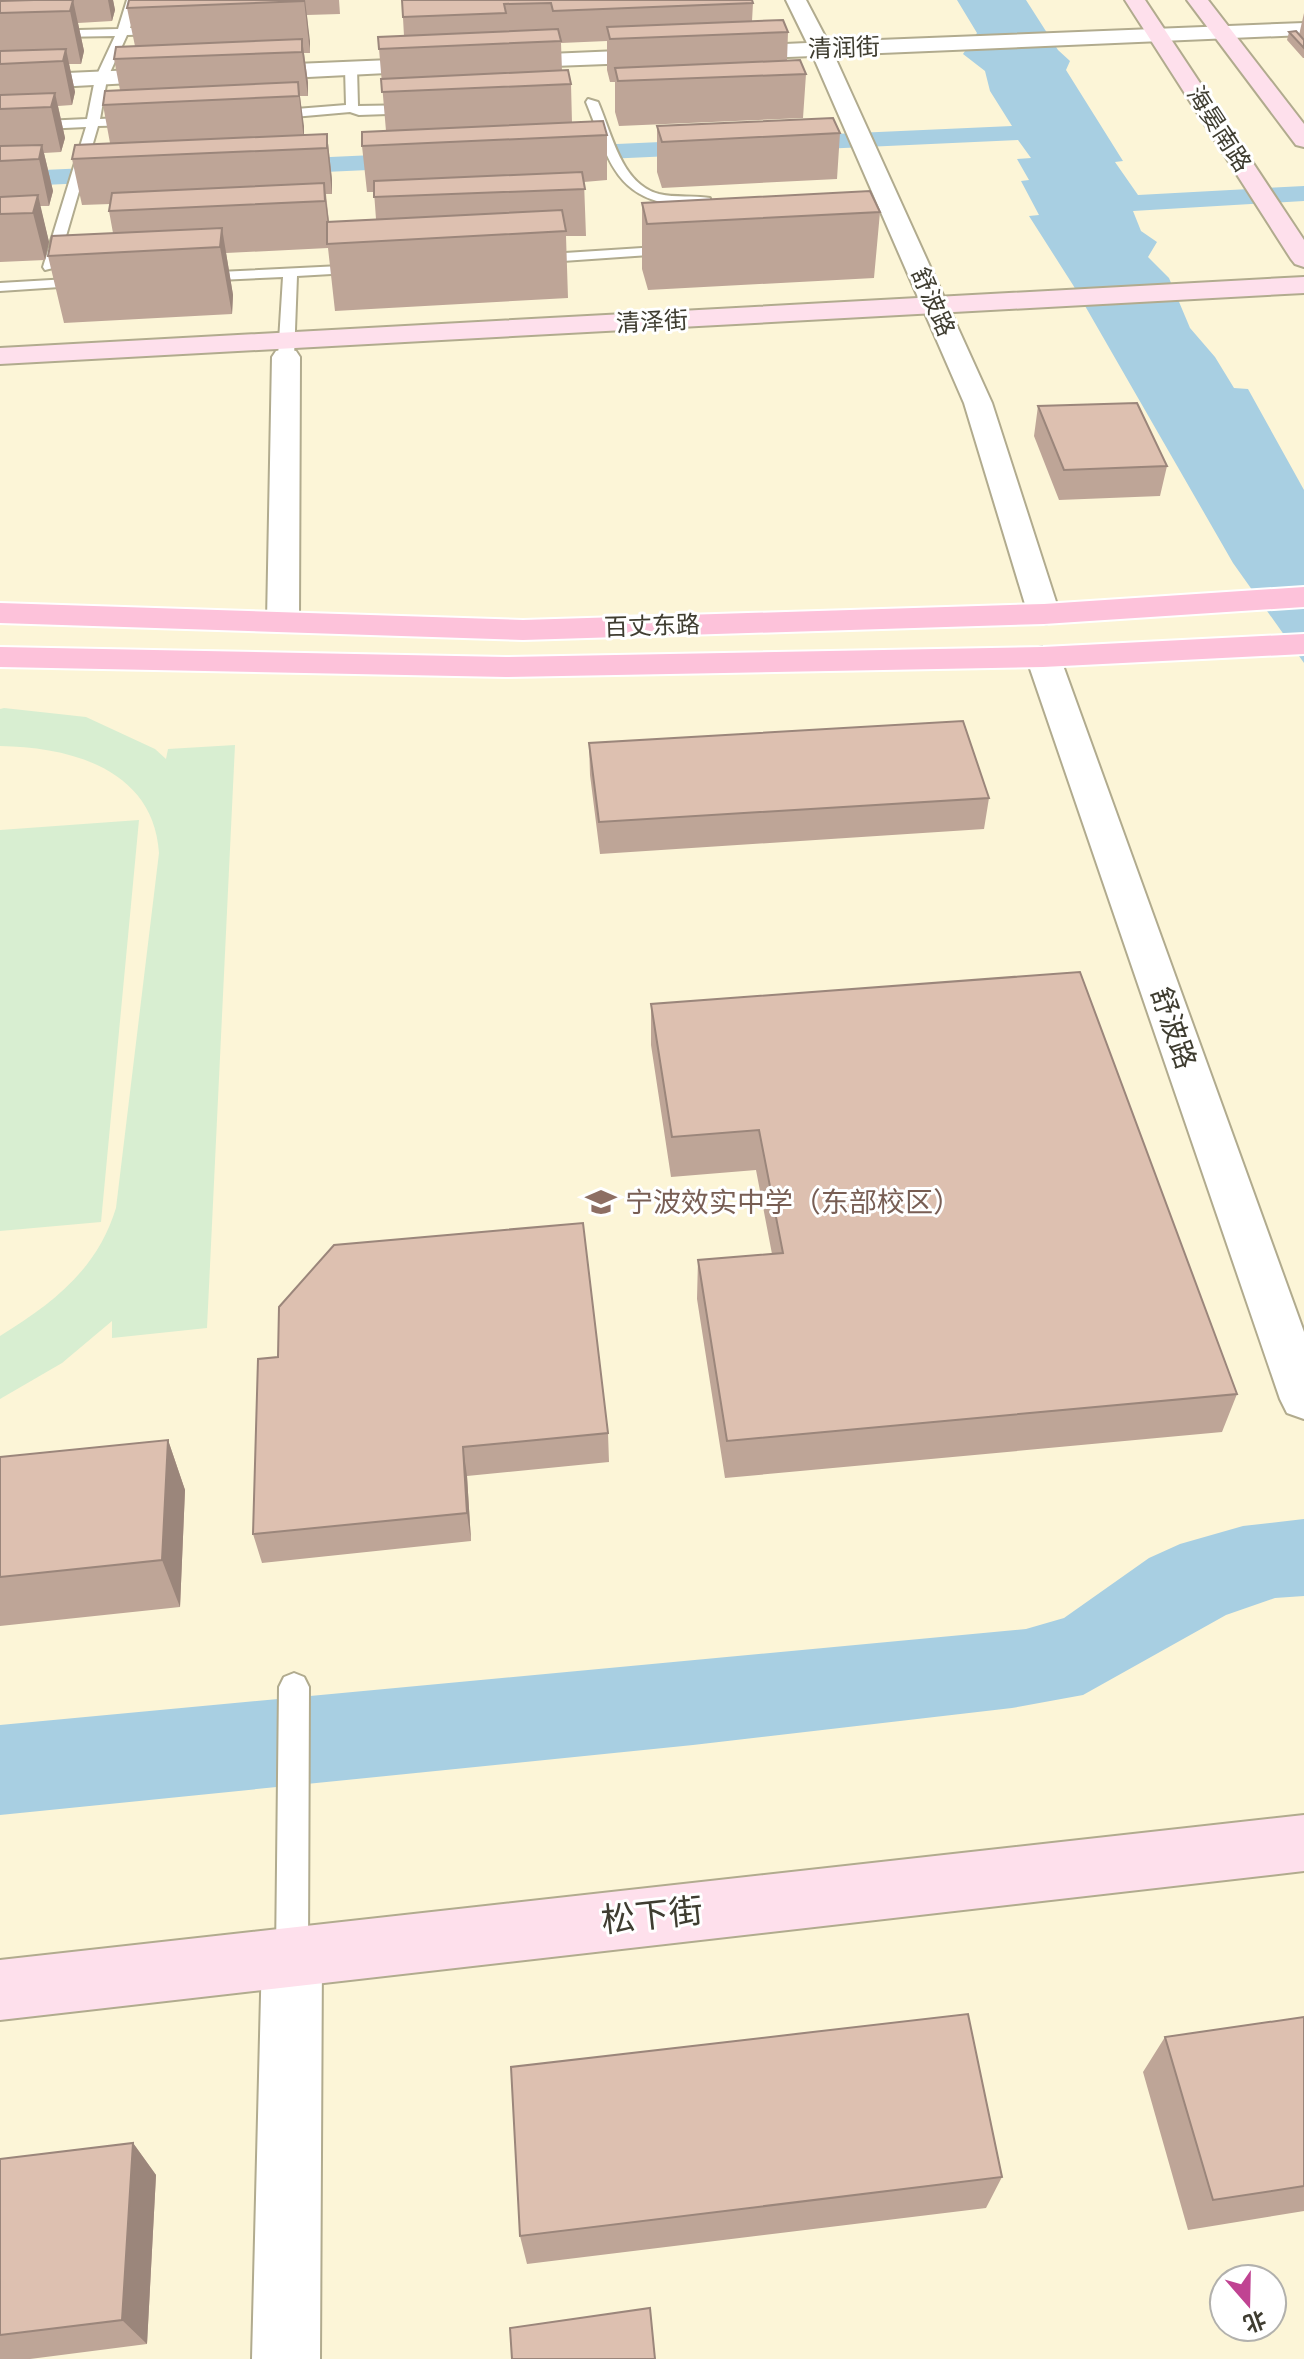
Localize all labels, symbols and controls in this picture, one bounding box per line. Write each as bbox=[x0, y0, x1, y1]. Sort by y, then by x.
street label: 清润街 bbox=[808, 33, 880, 62]
street label: 海晏南路 bbox=[1182, 81, 1257, 176]
street label: 舒波路 bbox=[906, 263, 960, 340]
street label: 清泽街 bbox=[615, 306, 689, 337]
street label: 百丈东路 bbox=[604, 610, 700, 641]
street label: 舒波路 bbox=[1145, 983, 1203, 1073]
school or university icon: 宁波效实中学（东部校区） bbox=[584, 1185, 618, 1219]
place label: 宁波效实中学（东部校区） bbox=[625, 1186, 961, 1218]
street label: 松下街 bbox=[599, 1890, 705, 1939]
north arrow bbox=[1208, 2263, 1288, 2343]
text: 北 bbox=[1240, 2306, 1270, 2338]

